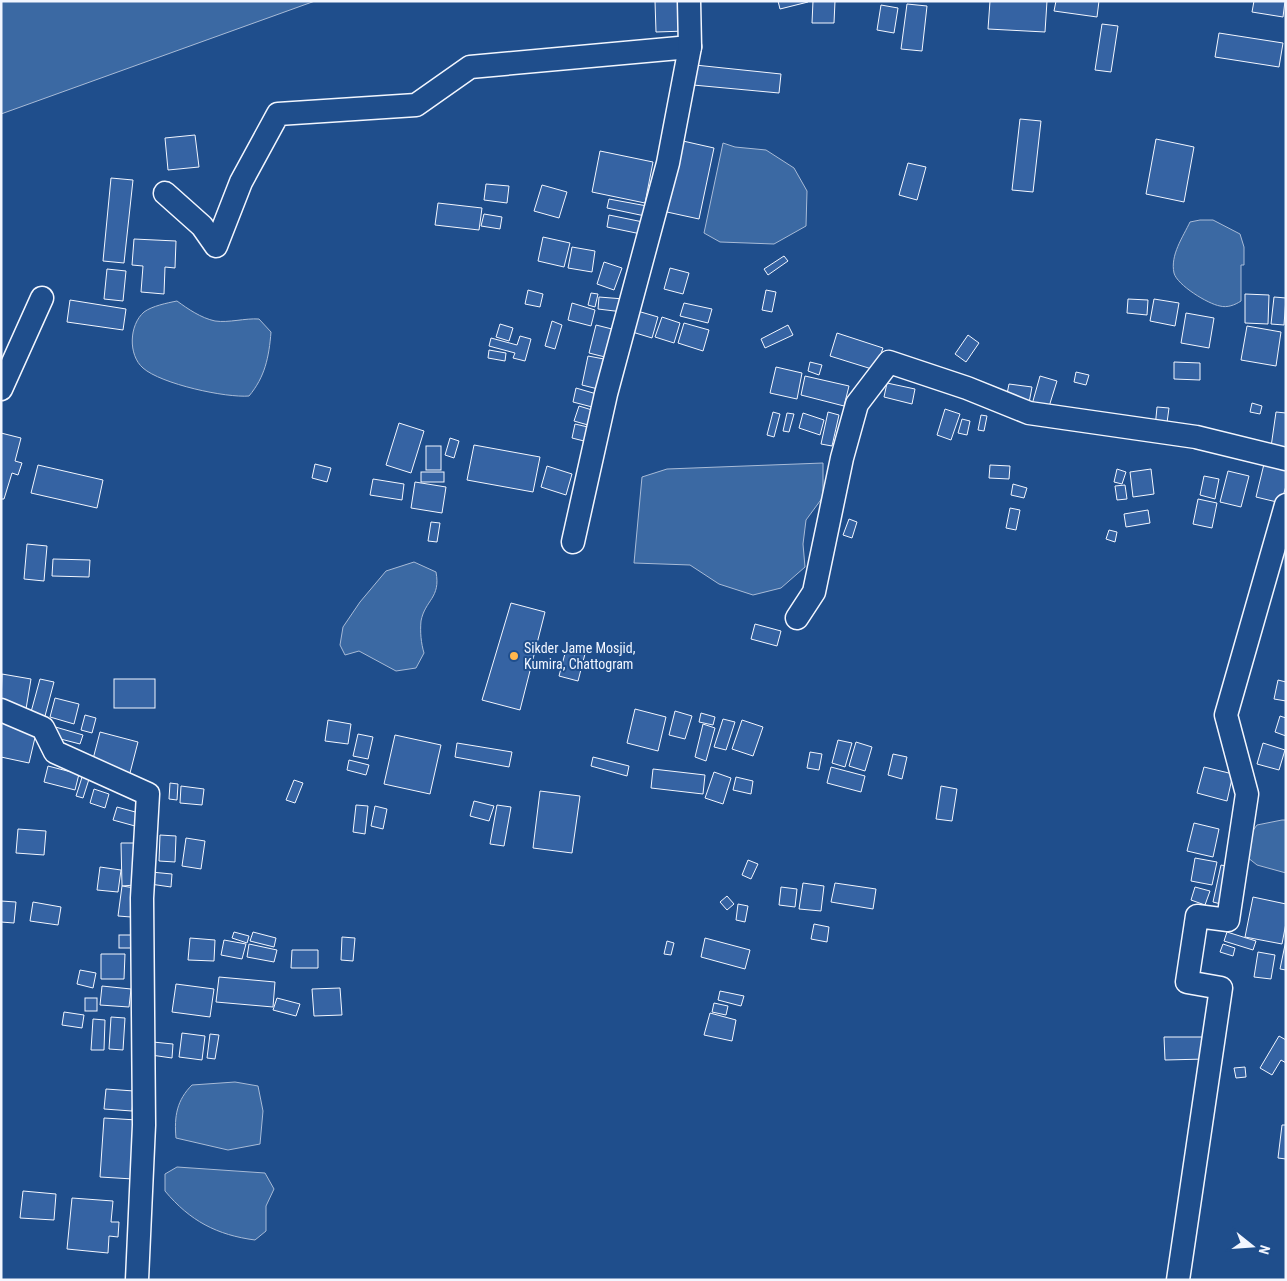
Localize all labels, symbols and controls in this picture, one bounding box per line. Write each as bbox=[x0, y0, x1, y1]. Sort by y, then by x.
place label: Sikder Jame Mosjid, Kumira, Chattogram bbox=[524, 640, 636, 672]
marker: Sikder Jame Mosjid, Kumira, Chattogram bbox=[508, 650, 520, 662]
north arrow bbox=[1227, 1221, 1277, 1271]
text: N bbox=[1256, 1243, 1273, 1256]

